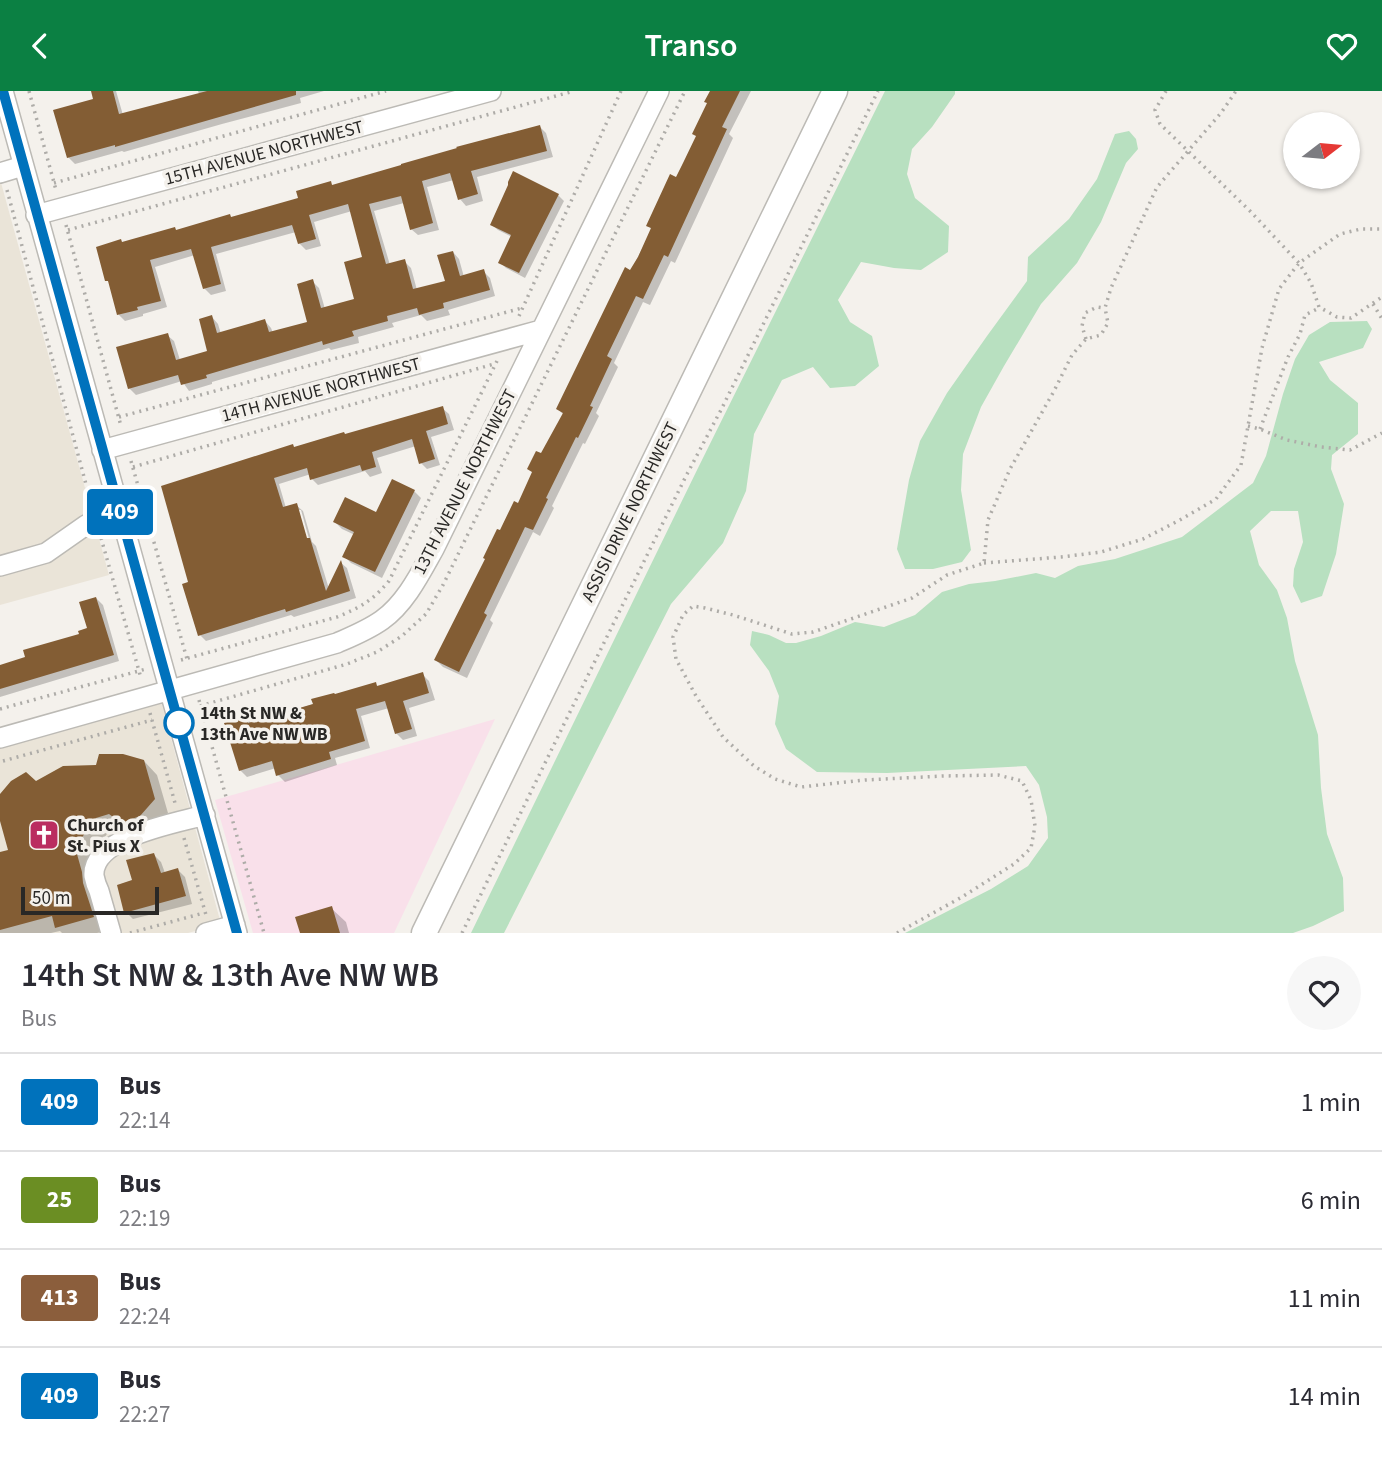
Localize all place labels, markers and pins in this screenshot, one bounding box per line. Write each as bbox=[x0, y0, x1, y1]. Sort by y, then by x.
place label: 14th St NW & 13th Ave NW WB bbox=[200, 701, 328, 747]
marker: 14th St NW & 13th Ave NW WB bbox=[164, 708, 194, 738]
place label: Church of St. Pius X bbox=[67, 813, 144, 859]
church icon: Church of St. Pius X bbox=[27, 818, 61, 852]

